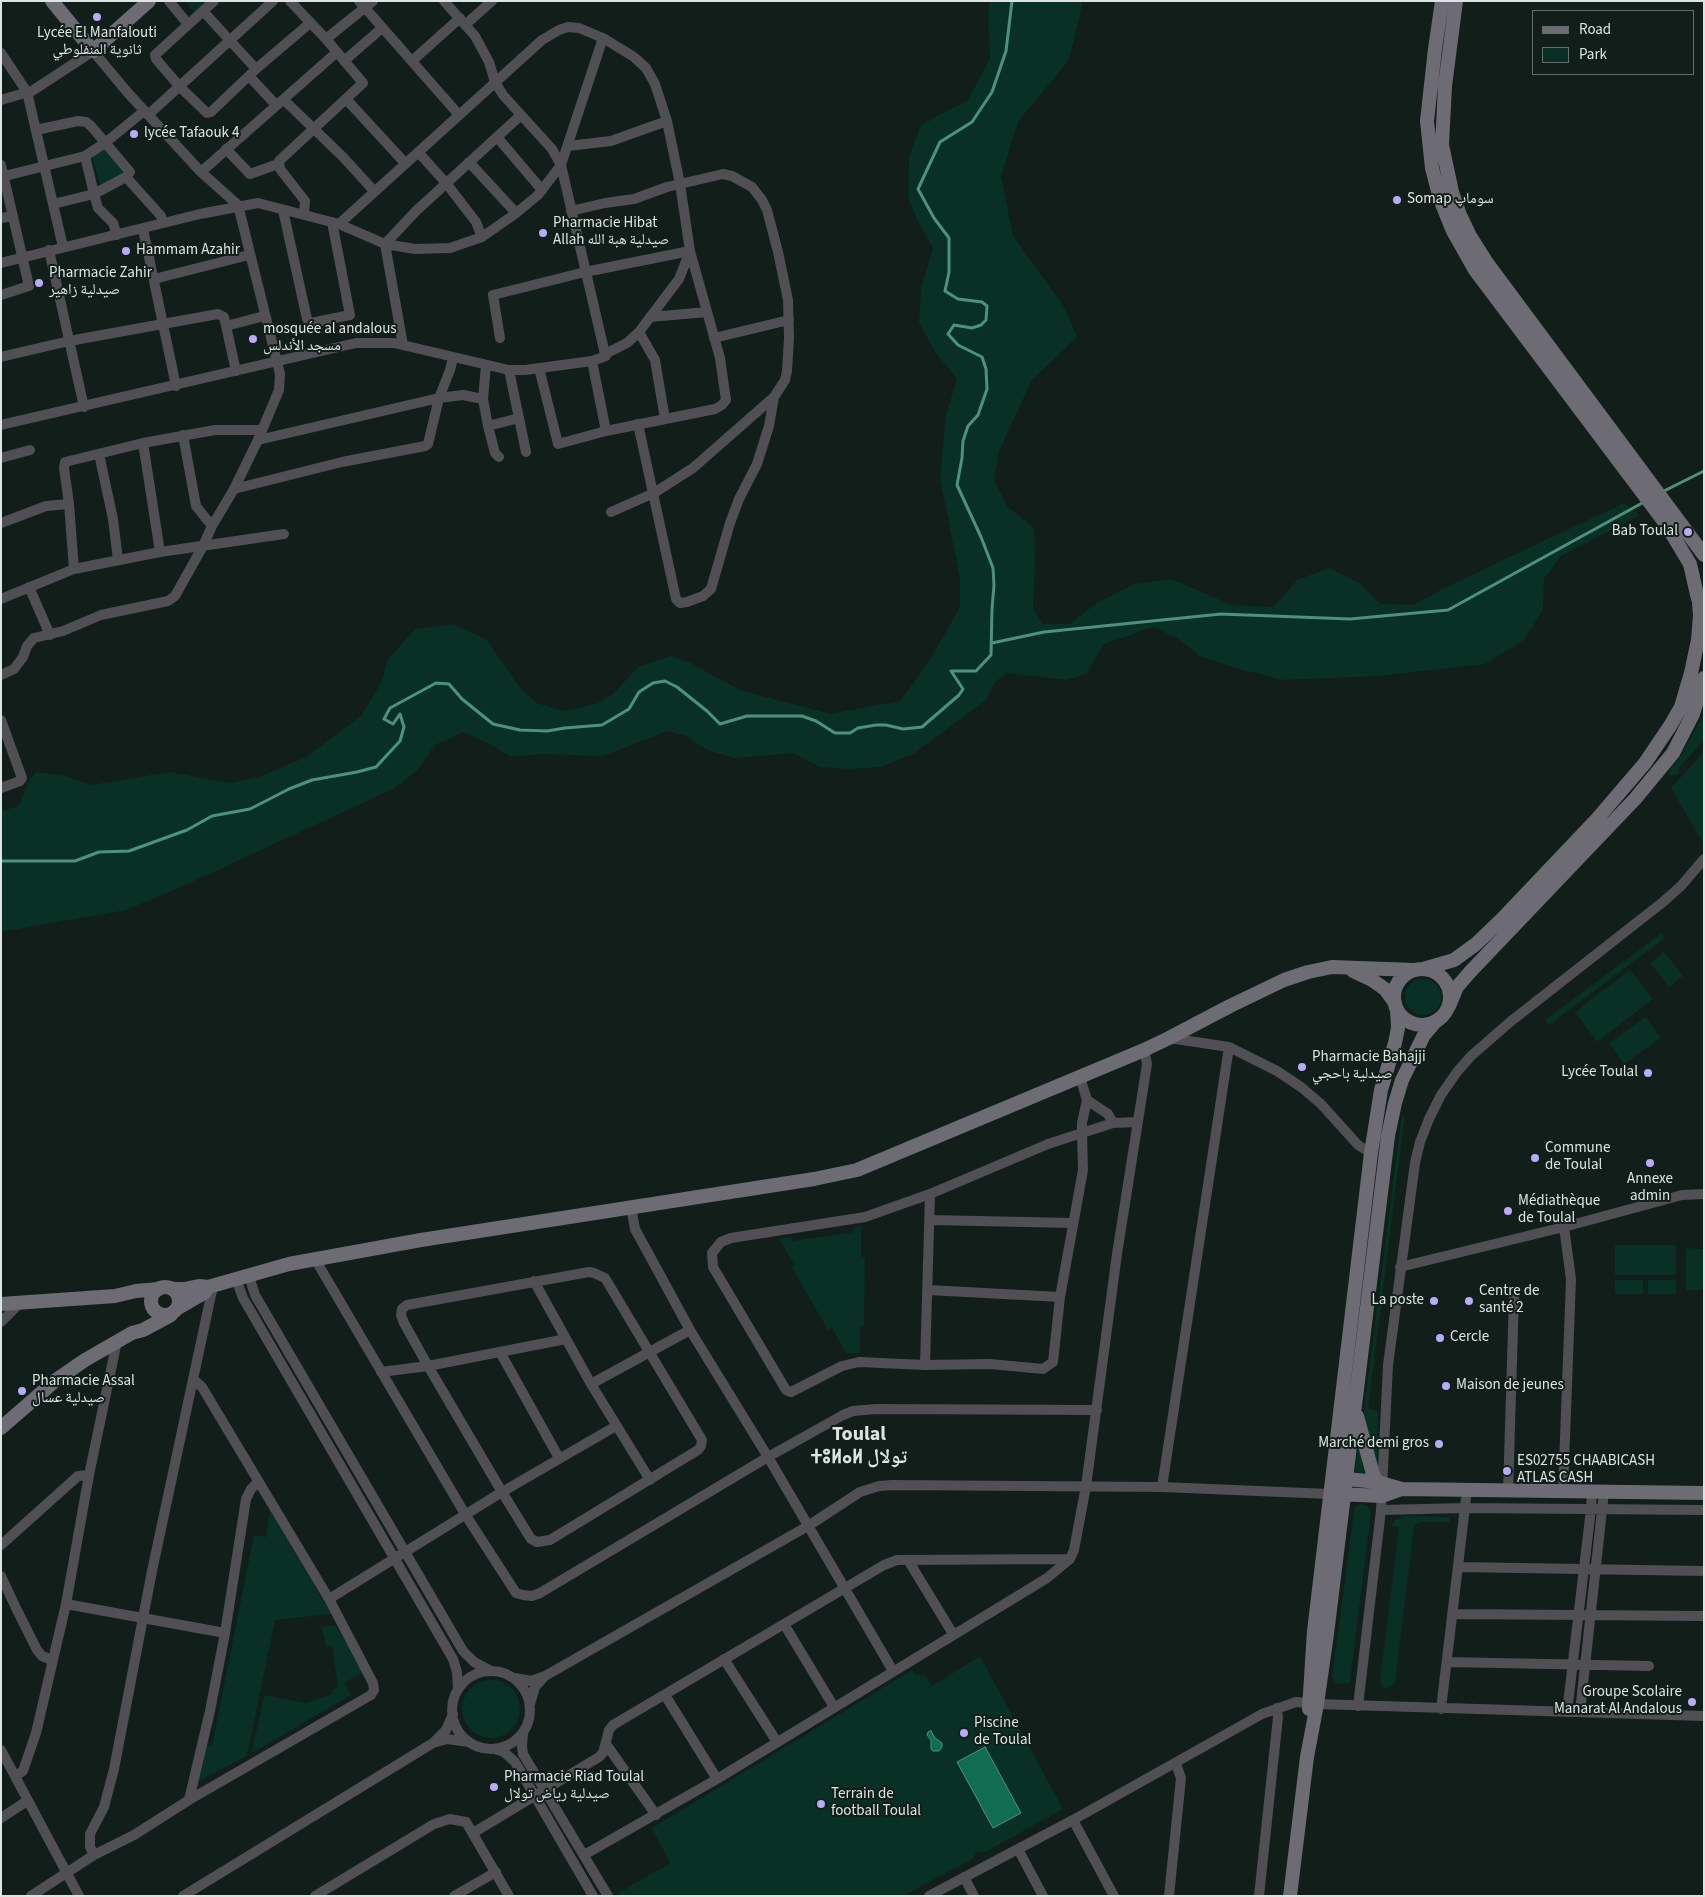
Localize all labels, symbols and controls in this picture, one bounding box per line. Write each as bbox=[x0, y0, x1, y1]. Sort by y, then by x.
legend bbox=[1532, 10, 1695, 75]
marker: Lycée El Manfalouti ثانوية المنفلوطي bbox=[91, 11, 103, 23]
text: Road bbox=[1579, 19, 1611, 40]
place label: Lycée El Manfalouti ثانوية المنفلوطي bbox=[37, 25, 157, 60]
text: Park bbox=[1579, 44, 1607, 65]
place label: lycée Tafaouk 4 bbox=[144, 125, 239, 143]
marker: lycée Tafaouk 4 bbox=[128, 128, 140, 140]
place label: Somap سوماپ bbox=[1407, 191, 1494, 209]
marker: Somap سوماپ bbox=[1391, 194, 1403, 206]
place label: Pharmacie Hibat Allah صيدلية هبة الله bbox=[553, 215, 669, 250]
marker: Pharmacie Hibat Allah صيدلية هبة الله bbox=[537, 227, 549, 239]
place label: Hammam Azahir bbox=[136, 242, 240, 260]
marker: Hammam Azahir bbox=[120, 245, 132, 257]
place label: Pharmacie Zahir صيدلية زاهير bbox=[49, 265, 152, 300]
marker: Pharmacie Zahir صيدلية زاهير bbox=[33, 277, 45, 289]
place label: mosquée al andalous مسجد الأندلس bbox=[263, 321, 397, 356]
marker: mosquée al andalous مسجد الأندلس bbox=[247, 333, 259, 345]
place label: Bab Toulal bbox=[1612, 523, 1678, 541]
marker: Bab Toulal bbox=[1682, 526, 1694, 538]
place label: Pharmacie Bahajji صيدلية باحجي bbox=[1312, 1049, 1426, 1084]
marker: Pharmacie Bahajji صيدلية باحجي bbox=[1296, 1061, 1308, 1073]
place label: Lycée Toulal bbox=[1561, 1064, 1638, 1082]
marker: Lycée Toulal bbox=[1642, 1067, 1654, 1079]
place label: Commune de Toulal bbox=[1545, 1140, 1610, 1175]
marker: Commune de Toulal bbox=[1529, 1152, 1541, 1164]
marker: Annexe admin bbox=[1644, 1157, 1656, 1169]
place label: Annexe admin bbox=[1627, 1171, 1673, 1206]
place label: Médiathèque de Toulal bbox=[1518, 1193, 1600, 1228]
marker: Médiathèque de Toulal bbox=[1502, 1205, 1514, 1217]
place label: Centre de santé 2 bbox=[1479, 1283, 1540, 1318]
place label: La poste bbox=[1371, 1292, 1424, 1310]
marker: La poste bbox=[1428, 1295, 1440, 1307]
marker: Centre de santé 2 bbox=[1463, 1295, 1475, 1307]
place label: Cercle bbox=[1450, 1329, 1489, 1347]
marker: Cercle bbox=[1434, 1332, 1446, 1344]
place label: Pharmacie Assal صيدلية عسال bbox=[32, 1373, 135, 1408]
place label: Maison de jeunes bbox=[1456, 1377, 1564, 1395]
marker: Maison de jeunes bbox=[1440, 1380, 1452, 1392]
marker: Pharmacie Assal صيدلية عسال bbox=[16, 1385, 28, 1397]
district label: Toulal ⵜⵓⵍⴰⵍ تولال bbox=[811, 1424, 907, 1471]
place label: Marché demi gros bbox=[1318, 1435, 1429, 1453]
marker: Marché demi gros bbox=[1433, 1438, 1445, 1450]
place label: ES02755 CHAABICASH ATLAS CASH bbox=[1517, 1453, 1655, 1488]
marker: ES02755 CHAABICASH ATLAS CASH bbox=[1501, 1465, 1513, 1477]
place label: Groupe Scolaire Manarat Al Andalous bbox=[1554, 1684, 1682, 1719]
marker: Groupe Scolaire Manarat Al Andalous bbox=[1686, 1696, 1698, 1708]
place label: Piscine de Toulal bbox=[974, 1715, 1031, 1750]
marker: Piscine de Toulal bbox=[958, 1727, 970, 1739]
place label: Pharmacie Riad Toulal صيدلية رياض تولال bbox=[504, 1769, 644, 1804]
marker: Pharmacie Riad Toulal صيدلية رياض تولال bbox=[488, 1781, 500, 1793]
place label: Terrain de football Toulal bbox=[831, 1786, 921, 1821]
marker: Terrain de football Toulal bbox=[815, 1798, 827, 1810]

